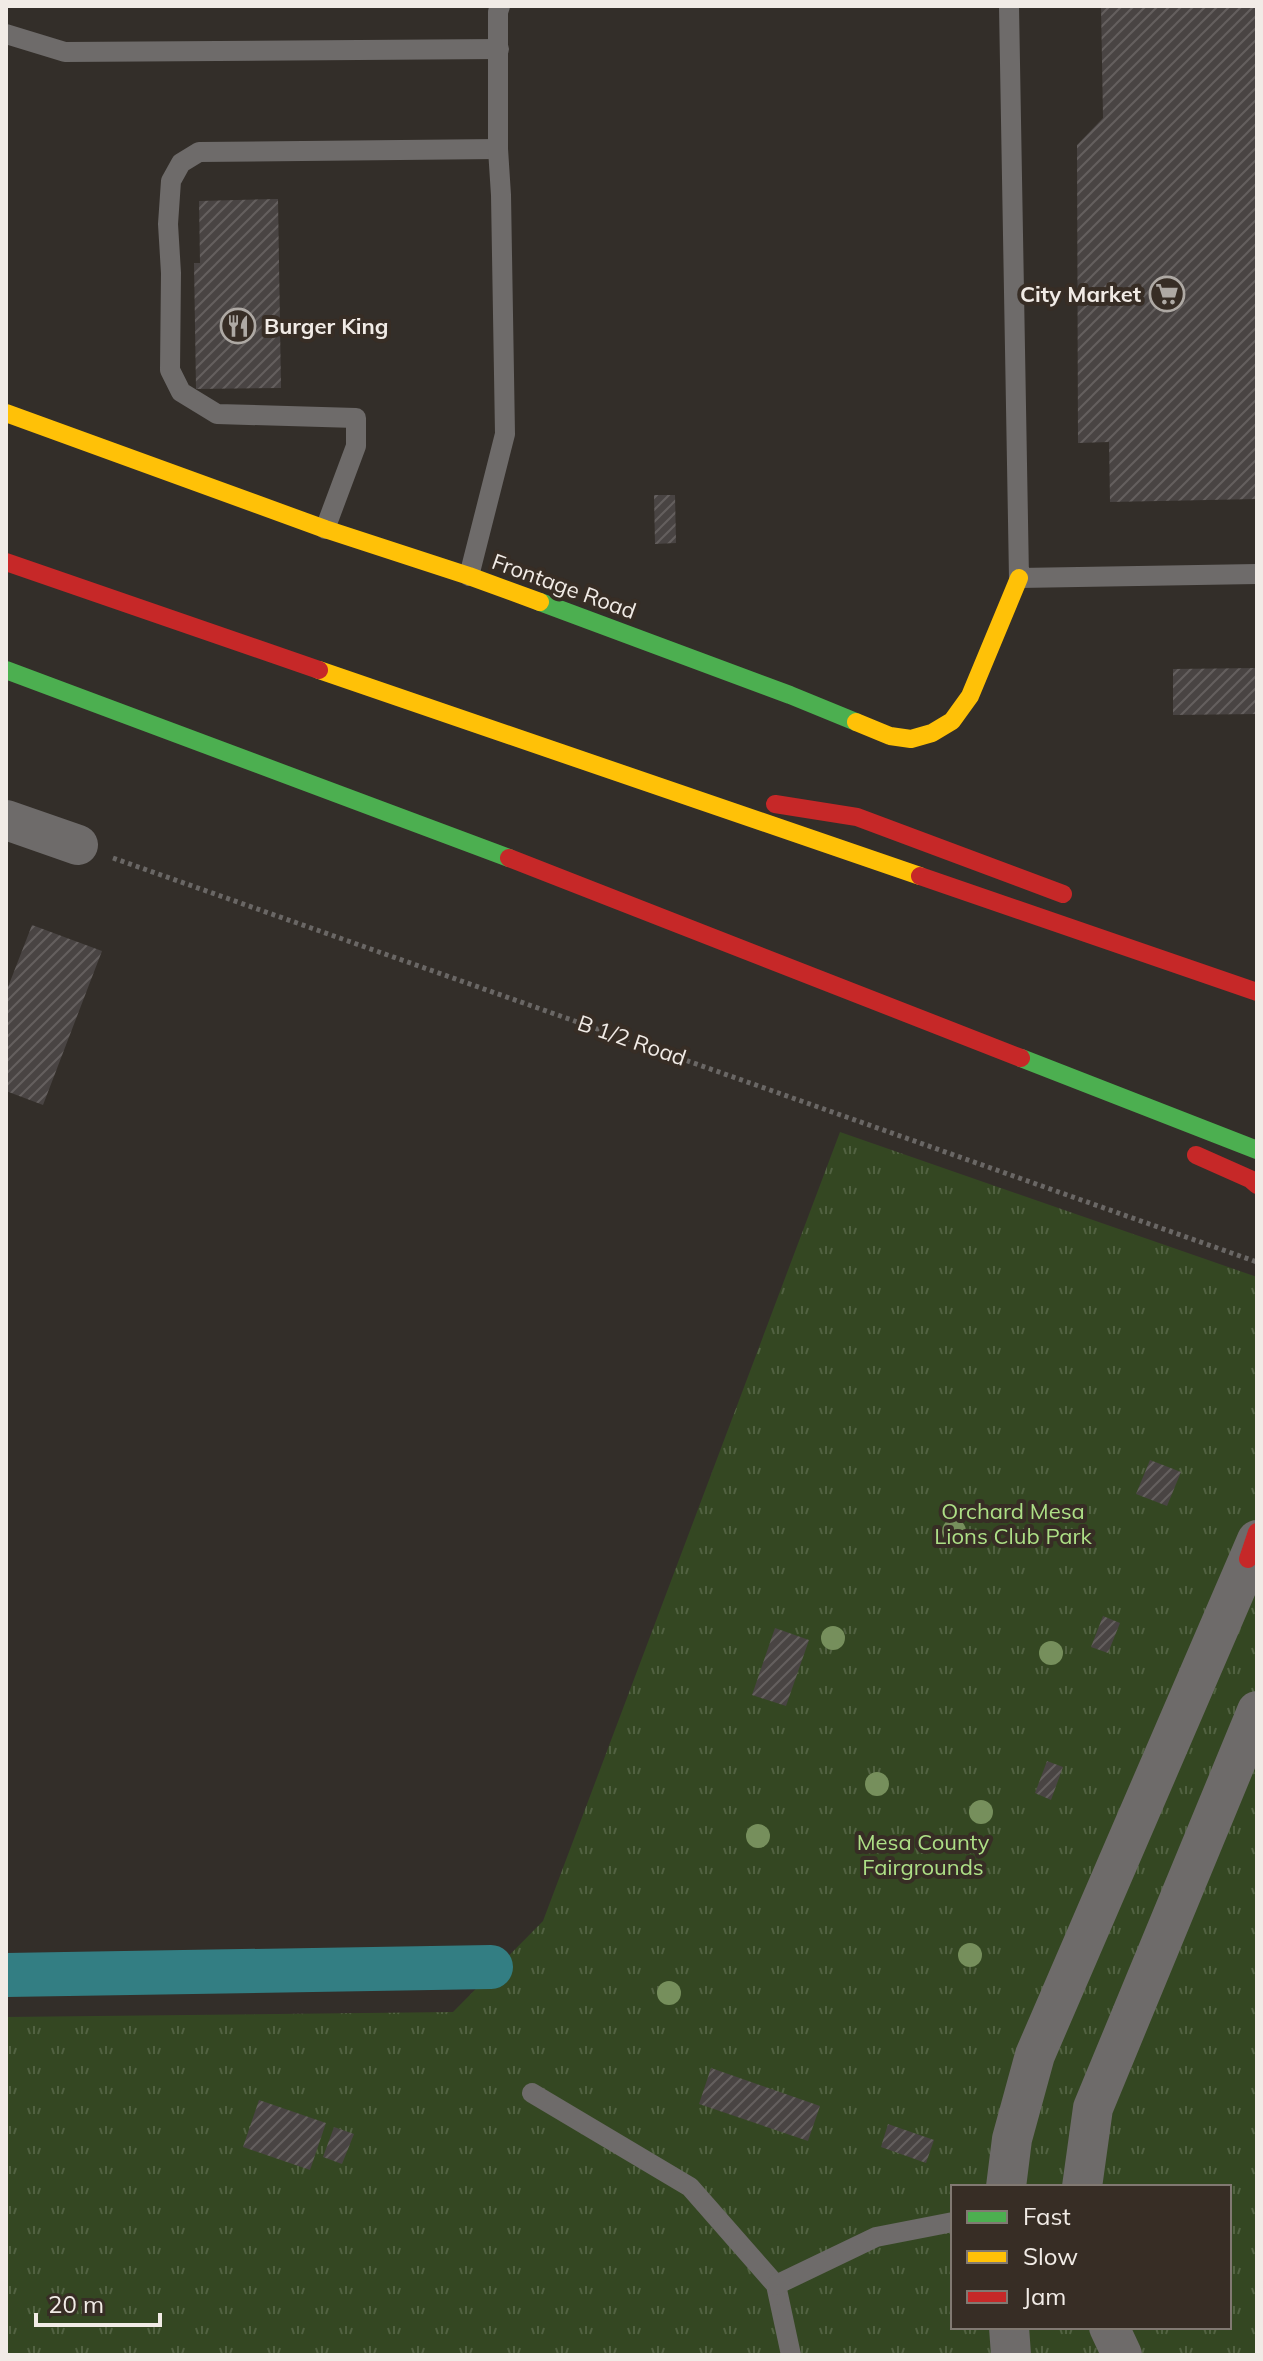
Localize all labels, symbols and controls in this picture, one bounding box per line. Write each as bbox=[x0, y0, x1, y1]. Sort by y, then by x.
supermarket icon: City Market bbox=[1148, 275, 1186, 313]
place label: City Market bbox=[1020, 280, 1141, 308]
restaurant icon: Burger King bbox=[219, 307, 257, 345]
place label: Burger King bbox=[264, 312, 389, 340]
street label: Frontage Road bbox=[488, 547, 640, 625]
street label: B 1/2 Road bbox=[574, 1008, 690, 1072]
park label: Orchard Mesa Lions Club Park bbox=[934, 1497, 1092, 1550]
park label: Mesa County Fairgrounds bbox=[857, 1828, 990, 1881]
legend bbox=[951, 2185, 1231, 2329]
text: Fast bbox=[1023, 2201, 1071, 2231]
text: Slow bbox=[1023, 2241, 1078, 2271]
scale bar bbox=[36, 2277, 160, 2327]
text: Jam bbox=[1023, 2281, 1066, 2311]
text: 20 m bbox=[48, 2289, 104, 2319]

